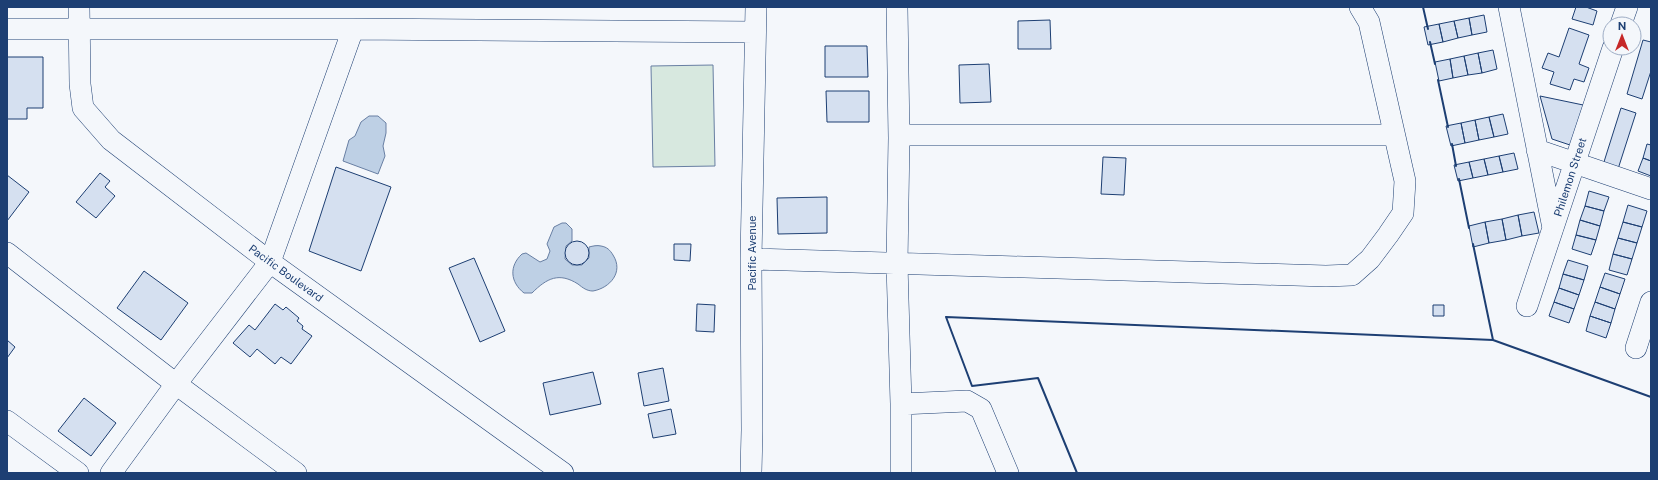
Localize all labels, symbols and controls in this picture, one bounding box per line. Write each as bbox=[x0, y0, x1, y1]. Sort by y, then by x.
north arrow bbox=[1602, 16, 1642, 56]
text: N bbox=[1618, 20, 1626, 32]
street label: Philemon Street bbox=[1552, 136, 1588, 218]
street label: Pacific Avenue bbox=[746, 215, 758, 291]
street label: Pacific Boulevard bbox=[247, 242, 325, 304]

